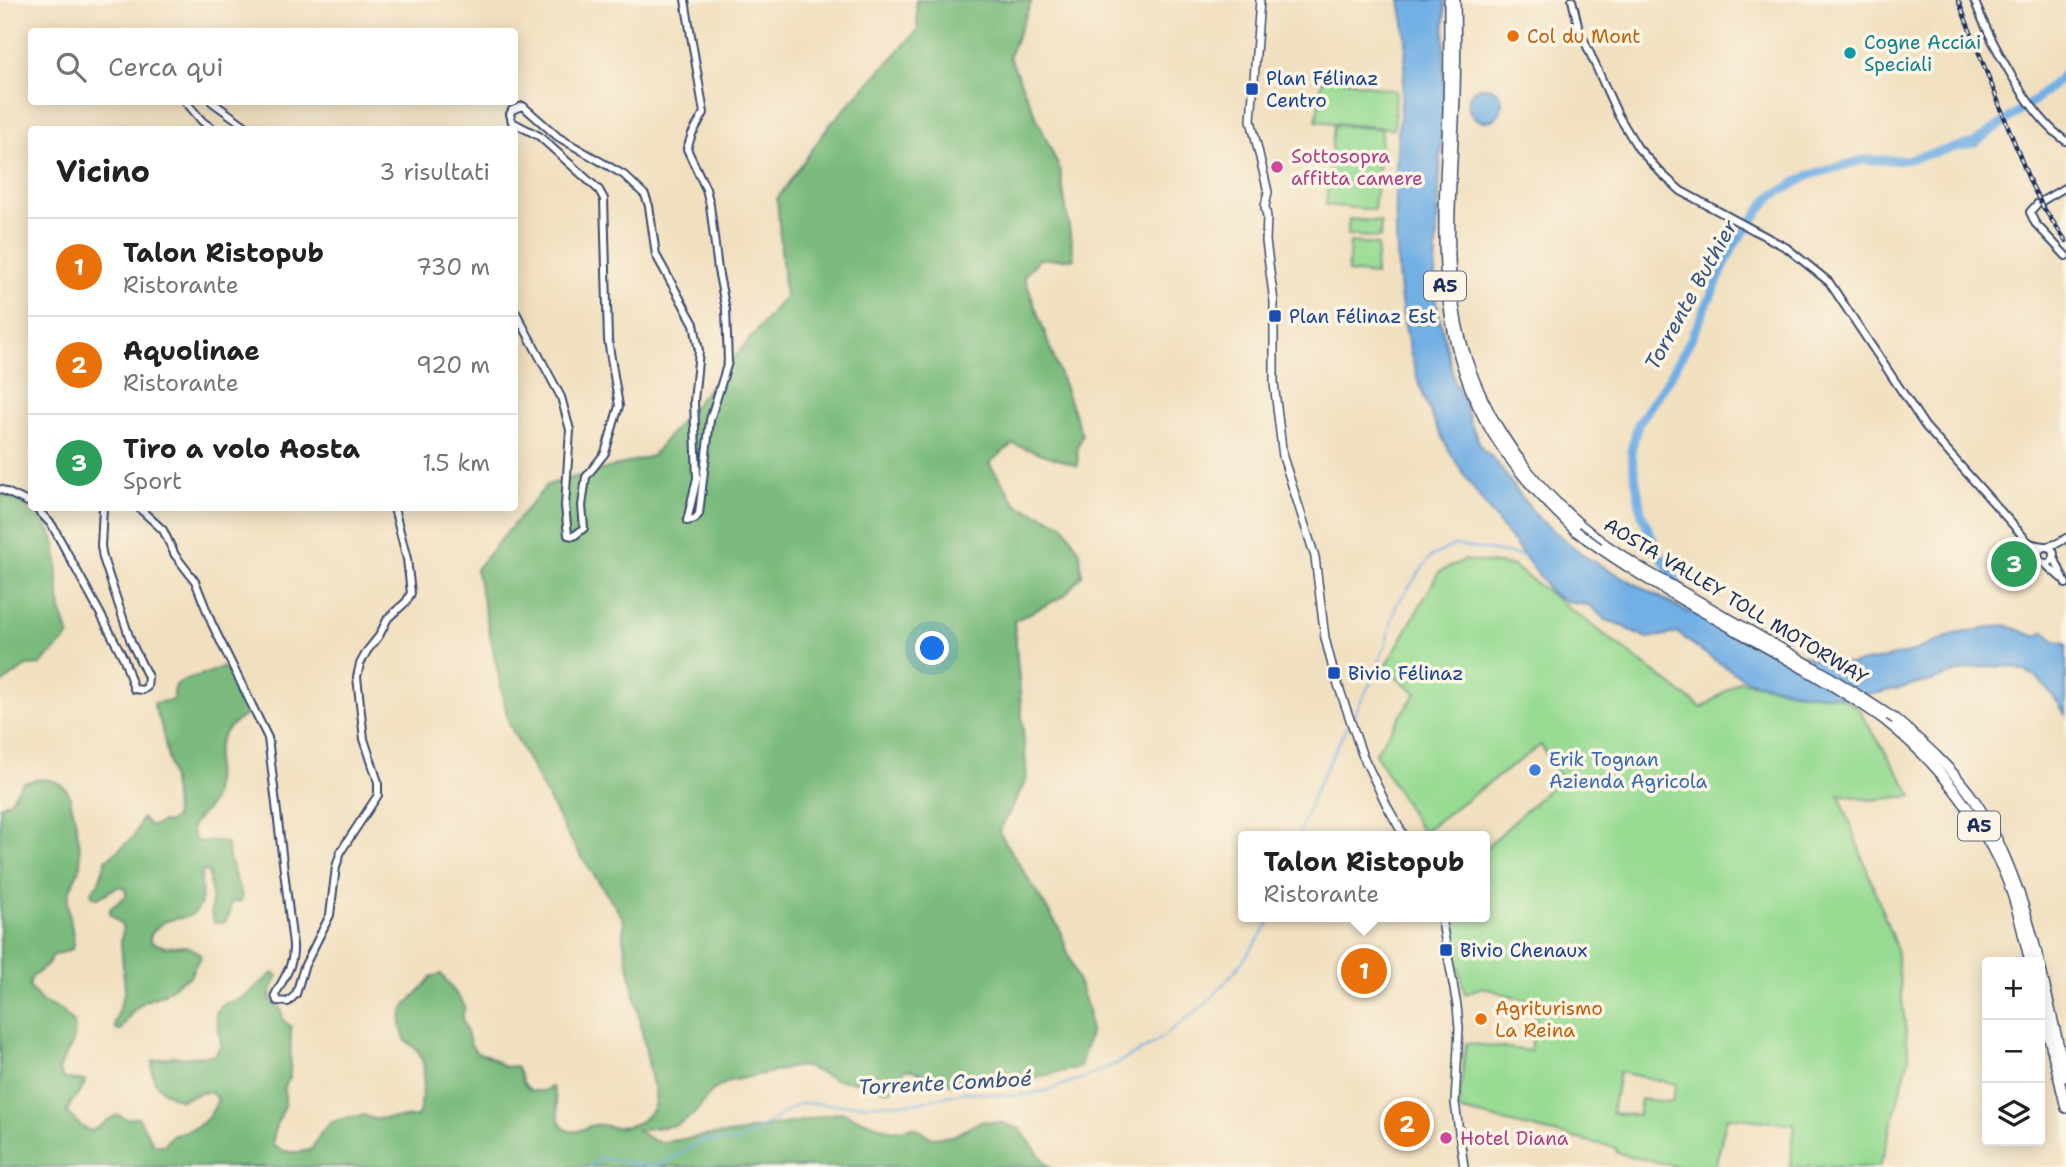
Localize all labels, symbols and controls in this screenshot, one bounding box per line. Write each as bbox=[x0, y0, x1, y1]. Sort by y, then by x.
place label: Col du Mont bbox=[1527, 24, 1640, 49]
search box bbox=[28, 28, 518, 105]
marker: Col du Mont bbox=[1505, 28, 1521, 44]
place label: Cogne Acciai Speciali bbox=[1864, 30, 1981, 77]
marker: Cogne Acciai Speciali bbox=[1842, 45, 1858, 61]
icon: search bbox=[52, 48, 90, 86]
text: Cerca qui bbox=[108, 49, 224, 84]
place label: Plan Félinaz Centro bbox=[1266, 66, 1379, 113]
marker: Plan Félinaz Centro bbox=[1244, 81, 1260, 97]
place label: Sottosopra affitta camere bbox=[1291, 144, 1423, 191]
text: Vicino bbox=[56, 151, 150, 192]
text: 3 risultati bbox=[379, 157, 490, 187]
marker: Sottosopra affitta camere bbox=[1269, 159, 1285, 175]
water label: Torrente Buthier bbox=[1638, 214, 1744, 375]
text: Talon Ristopub bbox=[123, 235, 324, 270]
text: 1 bbox=[74, 252, 84, 282]
text: 730 m bbox=[416, 252, 490, 282]
text: Ristorante bbox=[123, 270, 239, 300]
road number: A5 bbox=[1424, 272, 1466, 300]
place label: Plan Félinaz Est bbox=[1289, 304, 1437, 329]
marker: Plan Félinaz Est bbox=[1267, 308, 1283, 324]
text: Aquolinae bbox=[123, 333, 260, 368]
text: 2 bbox=[71, 350, 87, 380]
text: 920 m bbox=[416, 350, 490, 380]
text: Ristorante bbox=[123, 368, 239, 398]
text: Tiro a volo Aosta bbox=[123, 431, 360, 466]
text: 3 bbox=[71, 448, 87, 478]
text: 1.5 km bbox=[422, 448, 490, 478]
text: Sport bbox=[123, 466, 182, 496]
street label: AOSTA VALLEY TOLL MOTORWAY bbox=[1599, 512, 1873, 690]
pin: 3 bbox=[1991, 538, 2037, 590]
your location bbox=[915, 631, 949, 665]
place label: Bivio Félinaz bbox=[1348, 661, 1464, 686]
marker: Bivio Félinaz bbox=[1326, 665, 1342, 681]
place label: Erik Tognan Azienda Agricola bbox=[1549, 747, 1708, 794]
marker: Erik Tognan Azienda Agricola bbox=[1527, 762, 1543, 778]
road number: A5 bbox=[1958, 812, 2000, 840]
popup bbox=[1238, 831, 1490, 922]
text: Talon Ristopub bbox=[1264, 844, 1464, 879]
text: Ristorante bbox=[1264, 879, 1379, 909]
place label: Bivio Chenaux bbox=[1460, 938, 1587, 963]
marker: Bivio Chenaux bbox=[1438, 942, 1454, 958]
pin: 1 bbox=[1341, 945, 1387, 997]
map controls bbox=[1982, 957, 2045, 1146]
button: + bbox=[1982, 957, 2045, 1020]
place label: Agriturismo La Reina bbox=[1495, 996, 1603, 1043]
marker: Agriturismo La Reina bbox=[1473, 1011, 1489, 1027]
button: − bbox=[1982, 1020, 2045, 1083]
water label: Torrente Comboé bbox=[857, 1064, 1033, 1102]
button: layers bbox=[1982, 1083, 2045, 1146]
pin: 2 bbox=[1384, 1098, 1430, 1150]
place label: Hotel Diana bbox=[1460, 1126, 1569, 1151]
marker: Hotel Diana bbox=[1438, 1130, 1454, 1146]

